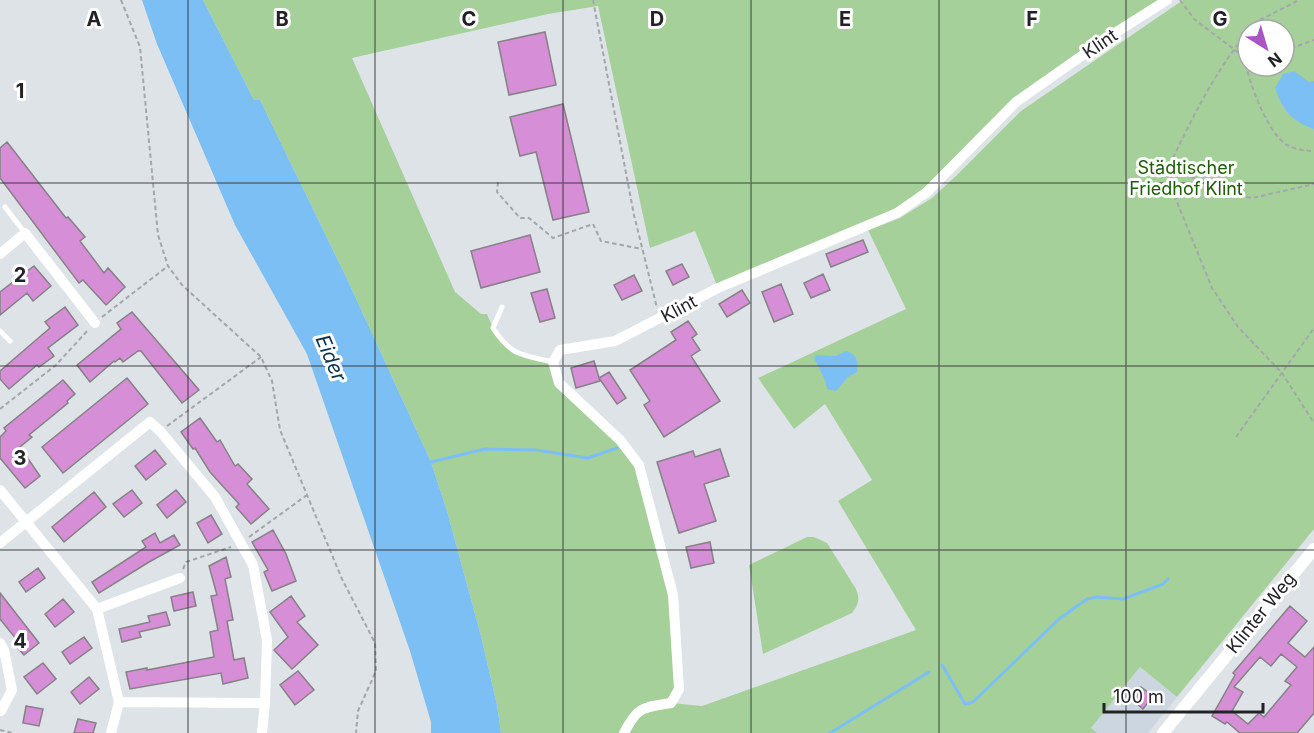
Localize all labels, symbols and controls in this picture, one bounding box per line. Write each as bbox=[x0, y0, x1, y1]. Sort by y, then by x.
text: A bbox=[87, 7, 102, 31]
text: B bbox=[275, 7, 289, 31]
text: C bbox=[462, 7, 476, 31]
text: D bbox=[650, 7, 664, 31]
text: E bbox=[839, 7, 851, 31]
text: F bbox=[1026, 7, 1038, 31]
text: G bbox=[1212, 7, 1228, 31]
north arrow bbox=[1236, 18, 1296, 78]
street label: Klint bbox=[1078, 24, 1121, 63]
text: N bbox=[1264, 48, 1286, 72]
text: 1 bbox=[16, 79, 24, 103]
park label: Städtischer Friedhof Klint bbox=[1129, 157, 1243, 199]
text: 2 bbox=[14, 263, 26, 287]
street label: Klint bbox=[657, 290, 700, 327]
water label: Eider bbox=[311, 331, 352, 385]
text: 3 bbox=[14, 446, 26, 470]
street label: Klinter Weg bbox=[1222, 568, 1300, 657]
text: 4 bbox=[13, 629, 27, 653]
scale bar bbox=[1104, 676, 1263, 714]
text: 100 m bbox=[1113, 686, 1164, 707]

